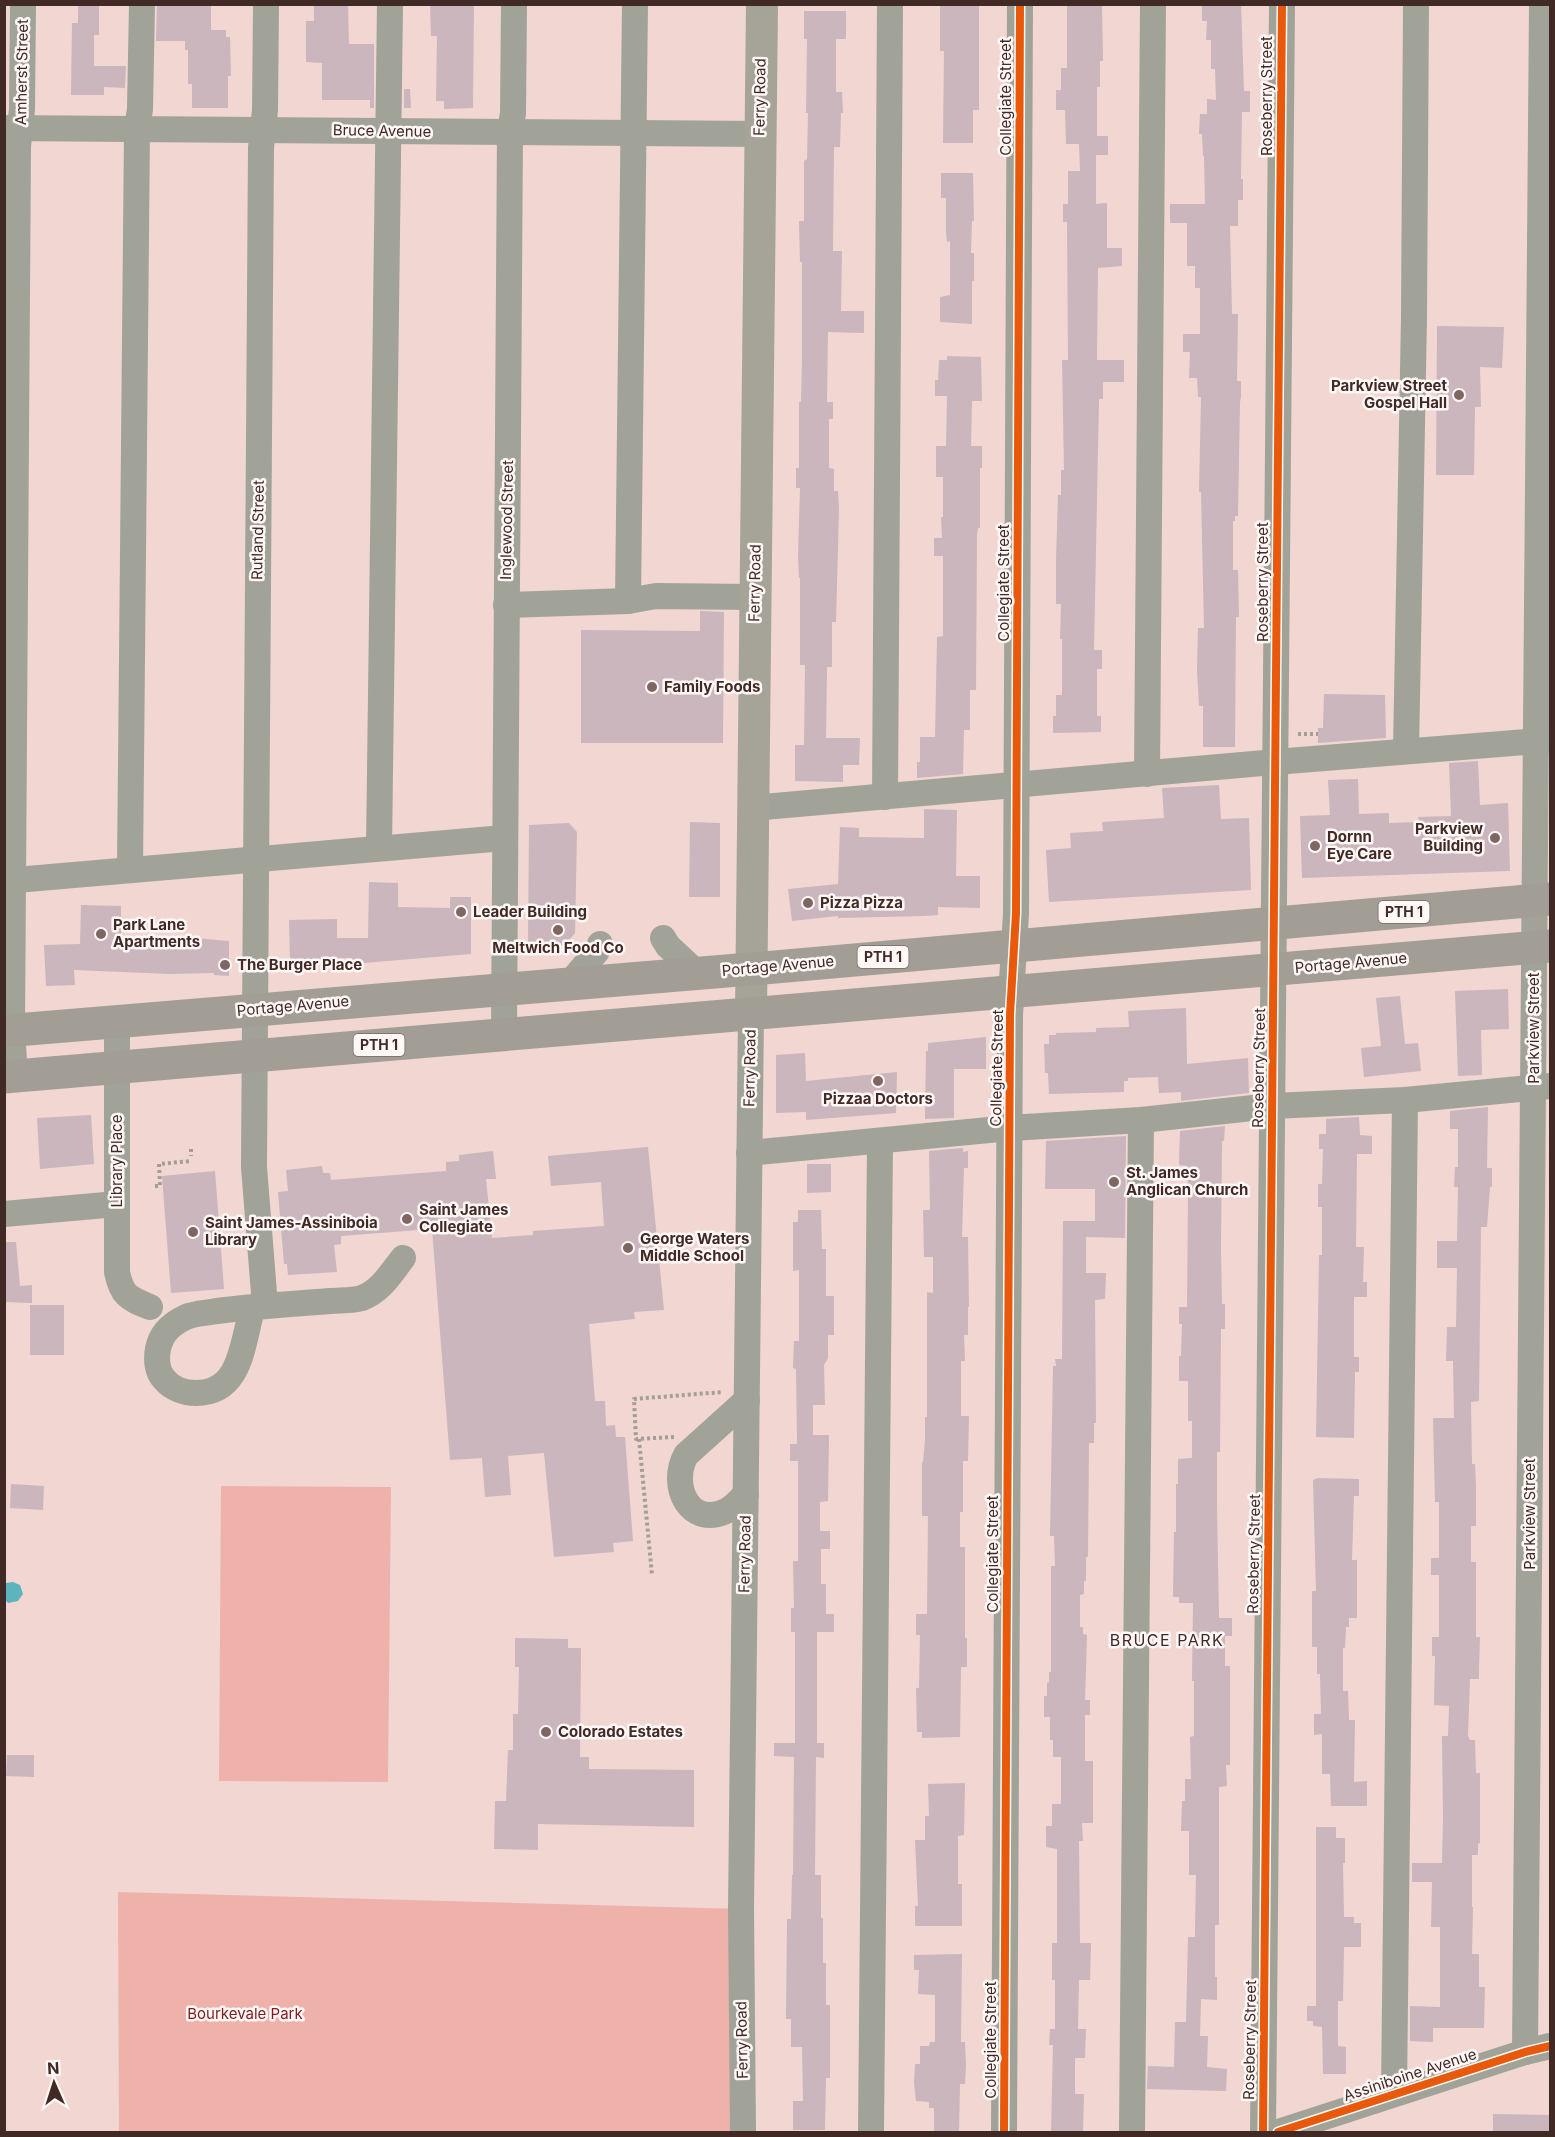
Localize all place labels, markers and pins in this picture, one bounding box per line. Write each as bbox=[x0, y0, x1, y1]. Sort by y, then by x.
place label: Parkview Street Gospel Hall bbox=[1331, 376, 1447, 412]
marker: Parkview Street Gospel Hall bbox=[1452, 388, 1466, 402]
place label: Family Foods bbox=[664, 677, 760, 696]
marker: Family Foods bbox=[645, 680, 659, 694]
place label: Parkview Building bbox=[1415, 819, 1483, 855]
place label: Dornn Eye Care bbox=[1327, 827, 1392, 863]
marker: Parkview Building bbox=[1488, 831, 1502, 845]
marker: Dornn Eye Care bbox=[1308, 839, 1322, 853]
place label: Pizza Pizza bbox=[820, 893, 903, 912]
marker: Pizza Pizza bbox=[801, 896, 815, 910]
place label: Leader Building bbox=[473, 902, 587, 921]
marker: Leader Building bbox=[454, 905, 468, 919]
place label: Park Lane Apartments bbox=[113, 915, 200, 951]
marker: Meltwich Food Co bbox=[551, 923, 565, 937]
marker: Park Lane Apartments bbox=[94, 927, 108, 941]
place label: Meltwich Food Co bbox=[492, 938, 624, 957]
place label: The Burger Place bbox=[237, 955, 362, 974]
marker: The Burger Place bbox=[218, 958, 232, 972]
marker: Pizzaa Doctors bbox=[871, 1074, 885, 1088]
place label: Pizzaa Doctors bbox=[823, 1089, 933, 1108]
place label: St. James Anglican Church bbox=[1126, 1163, 1248, 1199]
marker: St. James Anglican Church bbox=[1107, 1175, 1121, 1189]
place label: Saint James Collegiate bbox=[419, 1200, 508, 1236]
marker: Saint James Collegiate bbox=[400, 1212, 414, 1226]
place label: Saint James-Assiniboia Library bbox=[205, 1213, 378, 1249]
marker: Saint James-Assiniboia Library bbox=[186, 1225, 200, 1239]
place label: George Waters Middle School bbox=[640, 1229, 749, 1265]
marker: George Waters Middle School bbox=[621, 1241, 635, 1255]
place label: Colorado Estates bbox=[558, 1722, 683, 1741]
marker: Colorado Estates bbox=[539, 1725, 553, 1739]

